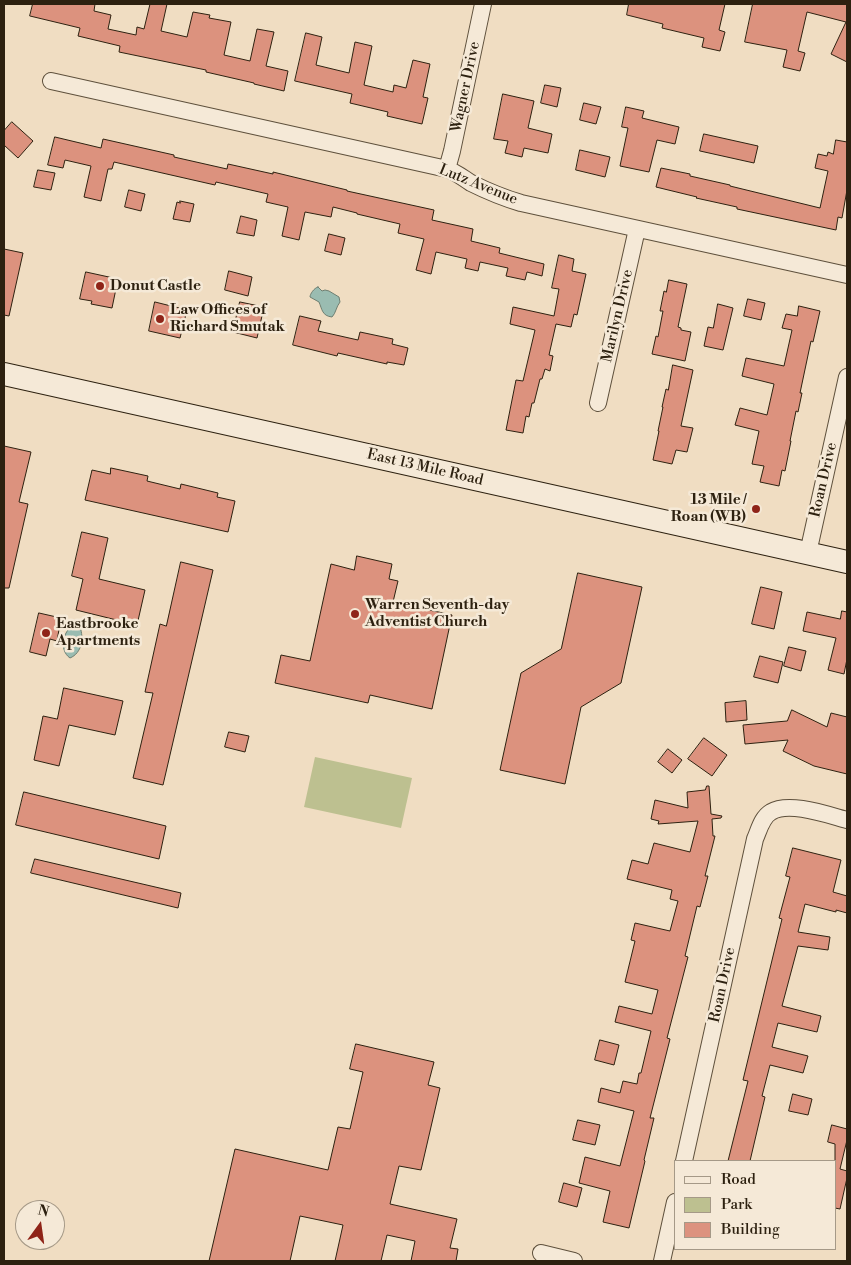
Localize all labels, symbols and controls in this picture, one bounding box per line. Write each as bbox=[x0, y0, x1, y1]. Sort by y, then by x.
street label: Wagner Drive bbox=[448, 40, 484, 134]
street label: Lutz Avenue bbox=[436, 161, 520, 209]
street label: Marilyn Drive bbox=[599, 268, 637, 364]
place label: Donut Castle bbox=[110, 277, 201, 295]
marker: Donut Castle bbox=[94, 280, 106, 292]
place label: Law Offices of Richard Smutak bbox=[170, 301, 285, 336]
marker: Law Offices of Richard Smutak bbox=[154, 313, 166, 325]
street label: Roan Drive bbox=[807, 441, 841, 519]
street label: East 13 Mile Road bbox=[365, 446, 485, 490]
place label: 13 Mile / Roan (WB) bbox=[671, 491, 746, 526]
marker: 13 Mile / Roan (WB) bbox=[750, 503, 762, 515]
place label: Warren Seventh-day Adventist Church bbox=[365, 596, 509, 631]
marker: Warren Seventh-day Adventist Church bbox=[349, 608, 361, 620]
place label: Eastbrooke Apartments bbox=[56, 615, 140, 650]
marker: Eastbrooke Apartments bbox=[40, 627, 52, 639]
street label: Roan Drive bbox=[706, 946, 740, 1024]
legend bbox=[674, 1160, 836, 1250]
text: Road bbox=[721, 1170, 756, 1189]
text: Park bbox=[721, 1195, 752, 1214]
north arrow bbox=[15, 1200, 65, 1250]
text: N bbox=[36, 1201, 51, 1221]
text: Building bbox=[721, 1220, 780, 1239]

